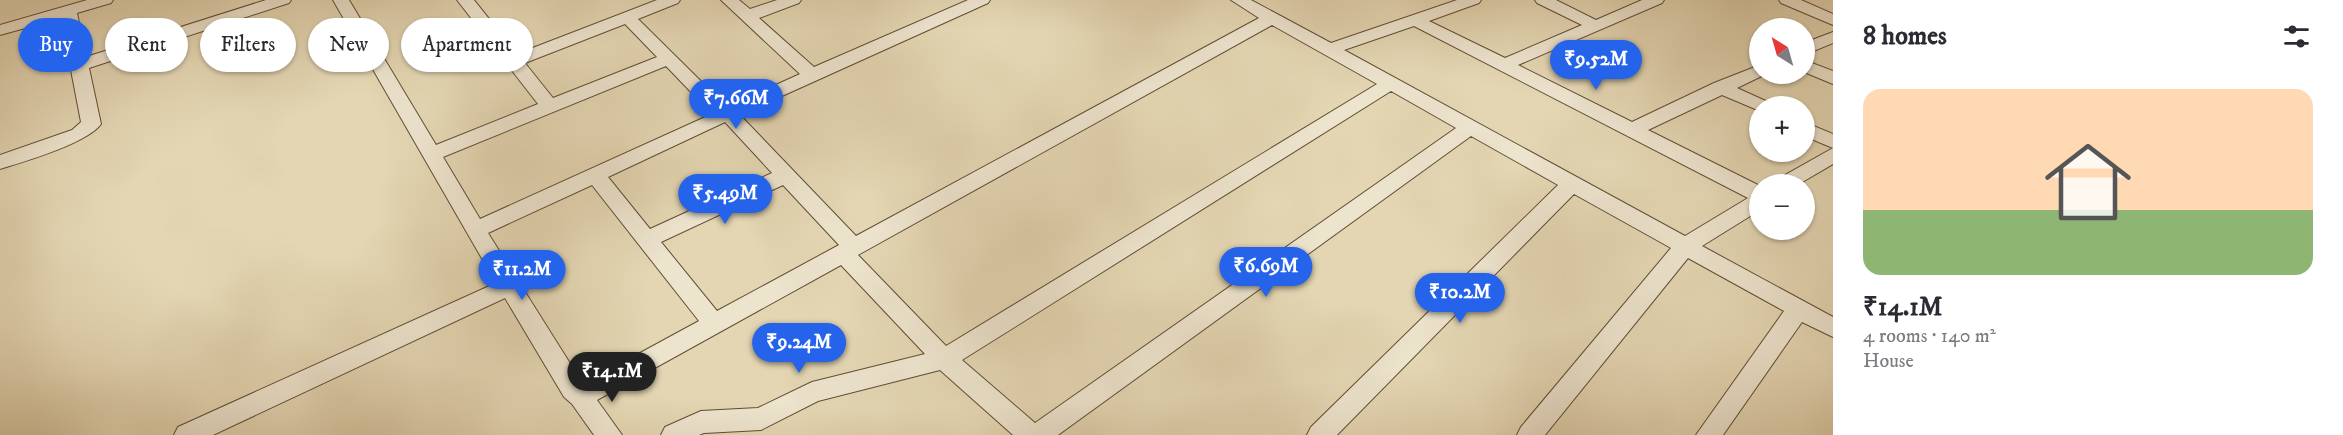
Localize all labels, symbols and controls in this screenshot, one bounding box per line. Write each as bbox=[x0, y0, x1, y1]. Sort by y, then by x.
chip: Buy bbox=[18, 18, 93, 72]
chip: Rent bbox=[105, 18, 188, 72]
chip: Filters bbox=[200, 18, 296, 72]
chip: New bbox=[308, 18, 389, 72]
chip: Apartment bbox=[401, 18, 533, 72]
north arrow bbox=[1749, 18, 1815, 84]
map controls bbox=[1749, 18, 1815, 240]
text: 8 homes bbox=[1863, 20, 1947, 53]
icon: filters bbox=[2280, 20, 2313, 53]
pin: ₹9.52M bbox=[1547, 40, 1645, 91]
text: ₹9.52M bbox=[1564, 47, 1628, 72]
pin: ₹7.66M bbox=[687, 79, 785, 130]
text: ₹7.66M bbox=[703, 86, 769, 111]
button: + bbox=[1749, 96, 1815, 162]
icon: home bbox=[2034, 128, 2142, 236]
pin: ₹5.49M bbox=[676, 174, 774, 225]
button: − bbox=[1749, 174, 1815, 240]
text: ₹5.49M bbox=[692, 181, 758, 206]
pin: ₹6.69M bbox=[1217, 247, 1315, 298]
pin: ₹11.2M bbox=[473, 250, 571, 301]
text: ₹6.69M bbox=[1233, 254, 1299, 279]
text: ₹11.2M bbox=[493, 257, 551, 282]
pin: ₹10.2M bbox=[1411, 273, 1509, 324]
text: ₹10.2M bbox=[1429, 280, 1491, 305]
text: ₹14.1M bbox=[1863, 291, 1942, 324]
pin: ₹9.24M bbox=[750, 323, 848, 374]
text: 4 rooms · 140 m² bbox=[1863, 324, 1996, 349]
text: ₹9.24M bbox=[766, 330, 832, 355]
text: House bbox=[1863, 349, 1914, 374]
pin: ₹14.1M bbox=[563, 352, 661, 403]
text: ₹14.1M bbox=[581, 359, 643, 384]

